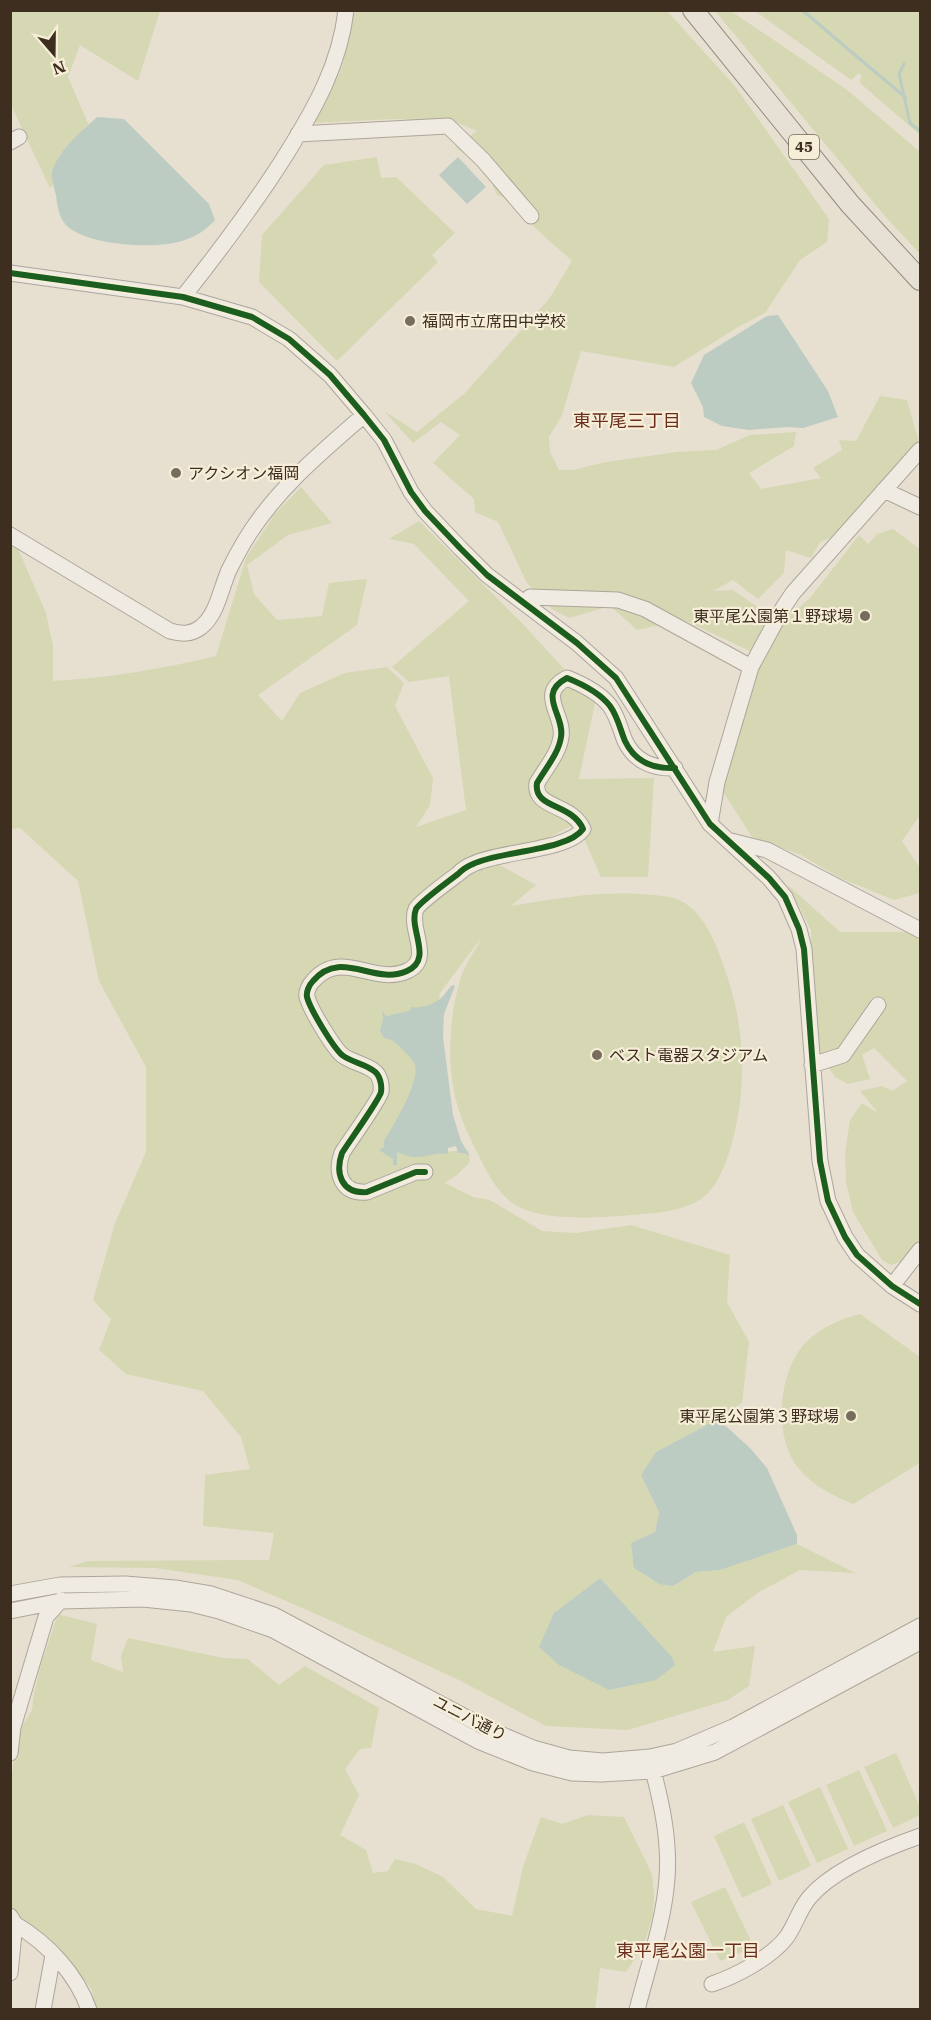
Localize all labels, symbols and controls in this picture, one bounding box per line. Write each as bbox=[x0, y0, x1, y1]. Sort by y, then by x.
north arrow bbox=[24, 24, 84, 84]
text: N bbox=[50, 57, 68, 80]
road number: 45 bbox=[789, 135, 819, 159]
place label: 福岡市立席田中学校 bbox=[422, 311, 566, 331]
marker: 福岡市立席田中学校 bbox=[403, 314, 417, 328]
district label: 東平尾三丁目 bbox=[573, 409, 681, 432]
place label: アクシオン福岡 bbox=[188, 463, 299, 483]
marker: アクシオン福岡 bbox=[169, 466, 183, 480]
place label: 東平尾公園第１野球場 bbox=[693, 606, 853, 626]
marker: 東平尾公園第１野球場 bbox=[858, 609, 872, 623]
place label: ベスト電器スタジアム bbox=[609, 1045, 768, 1065]
marker: ベスト電器スタジアム bbox=[590, 1048, 604, 1062]
place label: 東平尾公園第３野球場 bbox=[679, 1406, 839, 1426]
marker: 東平尾公園第３野球場 bbox=[844, 1409, 858, 1423]
street label: ユニバ通り bbox=[430, 1691, 510, 1745]
district label: 東平尾公園一丁目 bbox=[616, 1939, 760, 1962]

